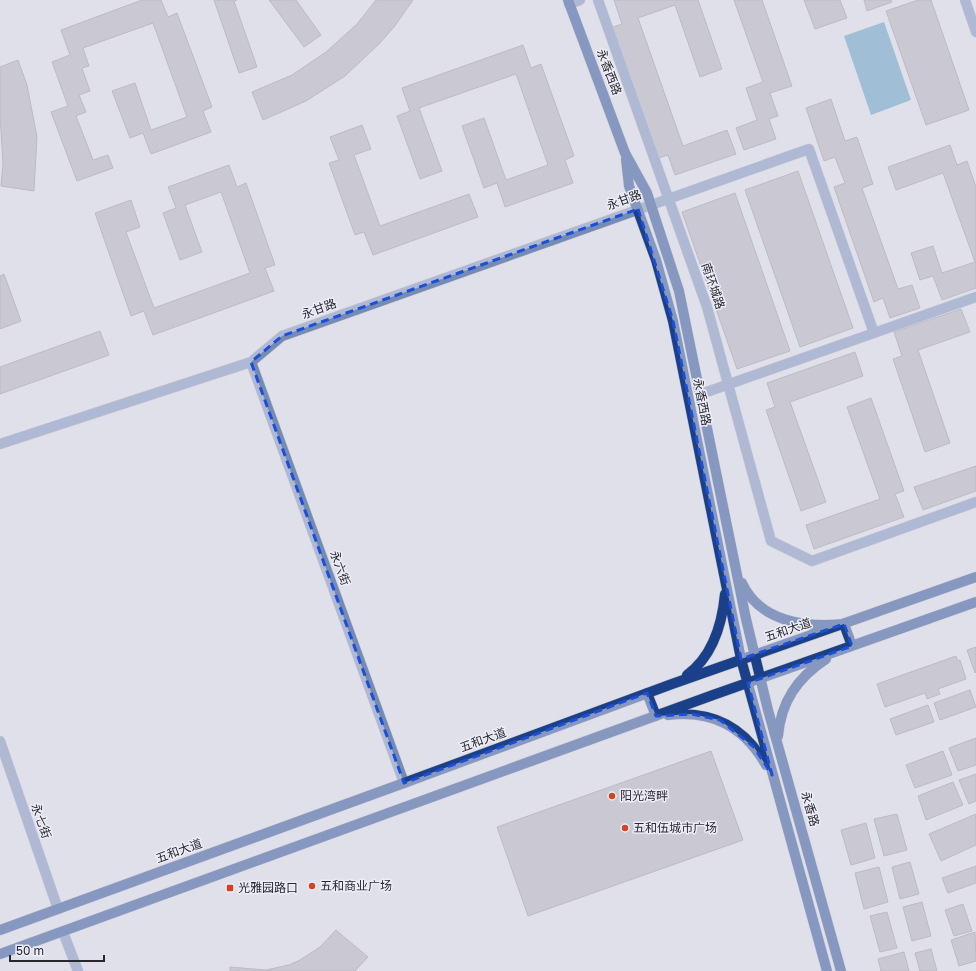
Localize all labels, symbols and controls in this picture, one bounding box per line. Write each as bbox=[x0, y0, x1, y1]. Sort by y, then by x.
street label: 永香西路 bbox=[594, 47, 625, 97]
street label: 永甘路 bbox=[604, 186, 643, 213]
street label: 南环城路 bbox=[699, 261, 728, 311]
street label: 永甘路 bbox=[299, 295, 338, 322]
street label: 永香西路 bbox=[691, 377, 714, 427]
street label: 永六街 bbox=[327, 548, 354, 587]
street label: 五和大道 bbox=[763, 615, 813, 644]
street label: 五和大道 bbox=[458, 724, 508, 755]
place label: 阳光湾畔 bbox=[620, 788, 668, 803]
street label: 永香路 bbox=[798, 789, 823, 828]
marker: 阳光湾畔 bbox=[607, 791, 617, 801]
street label: 永七街 bbox=[29, 801, 54, 840]
place label: 五和伍城市广场 bbox=[633, 820, 717, 835]
marker: 五和伍城市广场 bbox=[620, 823, 630, 833]
street label: 五和大道 bbox=[154, 835, 204, 866]
place label: 五和商业广场 bbox=[320, 878, 392, 893]
place label: 光雅园路口 bbox=[238, 880, 298, 895]
marker: 五和商业广场 bbox=[307, 881, 317, 891]
marker: 光雅园路口 bbox=[225, 883, 235, 893]
scale bar bbox=[10, 937, 104, 963]
text: 50 m bbox=[16, 943, 44, 958]

